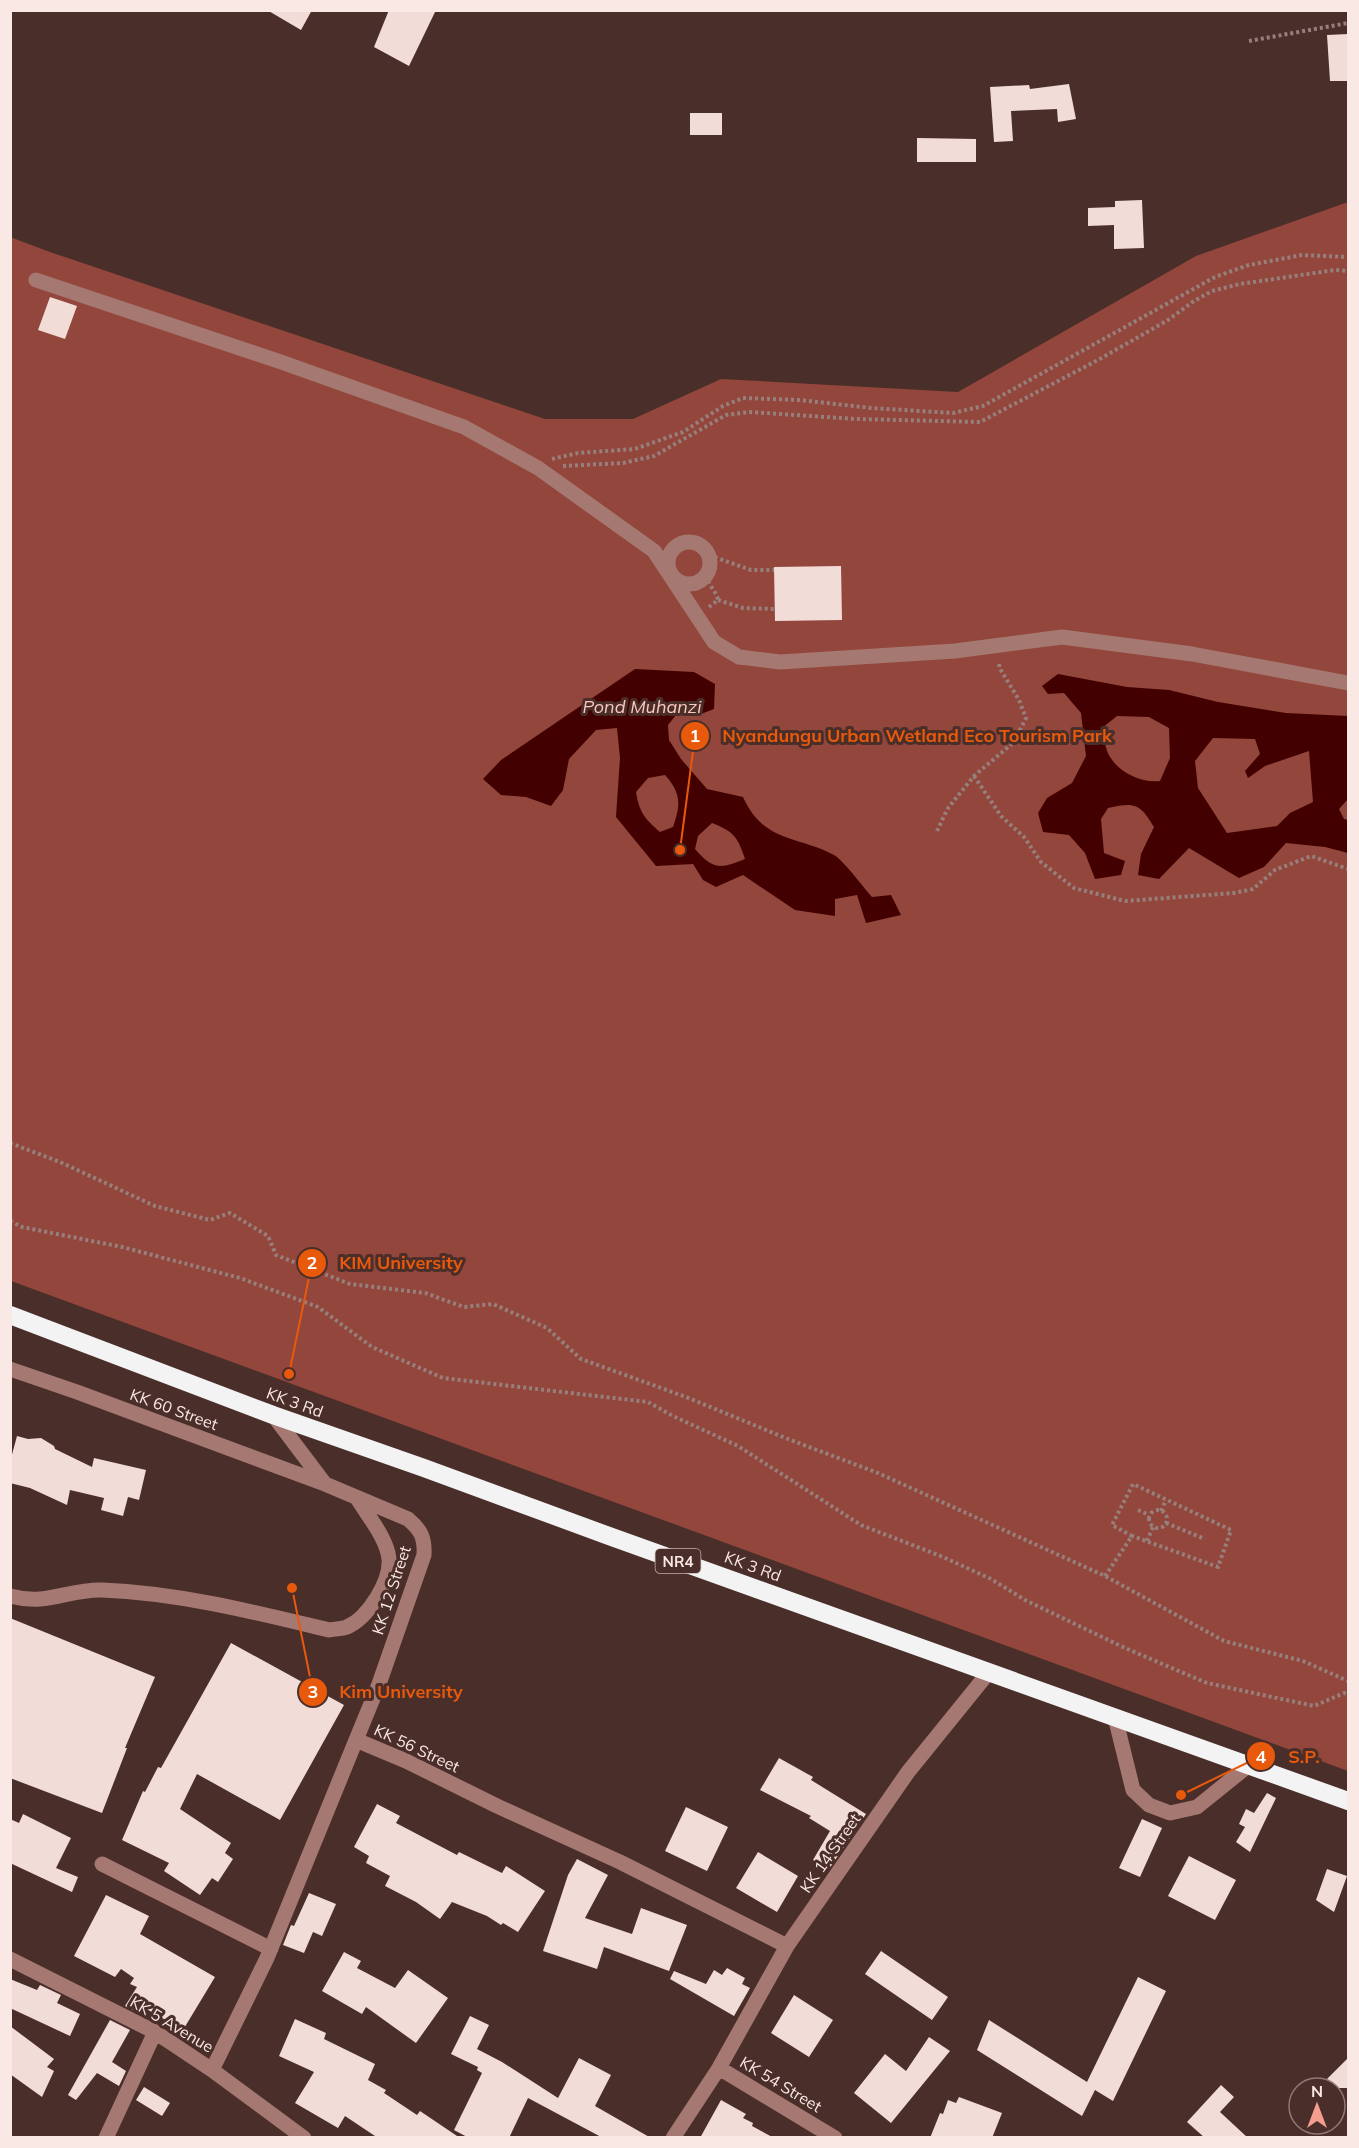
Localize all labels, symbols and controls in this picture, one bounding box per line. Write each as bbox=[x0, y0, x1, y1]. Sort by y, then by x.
water label: Pond Muhanzi bbox=[583, 695, 702, 718]
callout: Nyandungu Urban Wetland Eco Tourism Park bbox=[680, 718, 1124, 754]
text: 1 bbox=[690, 724, 700, 747]
text: Nyandungu Urban Wetland Eco Tourism Park bbox=[722, 724, 1113, 747]
callout: KIM University bbox=[297, 1245, 475, 1281]
text: 2 bbox=[307, 1251, 317, 1274]
text: KIM University bbox=[339, 1251, 463, 1274]
street label: KK 3 Rd bbox=[264, 1383, 326, 1421]
street label: KK 60 Street bbox=[127, 1384, 221, 1434]
street label: KK 12 Street bbox=[367, 1543, 415, 1637]
street label: KK 3 Rd bbox=[722, 1547, 784, 1585]
road number: NR4 bbox=[656, 1549, 700, 1573]
callout: Kim University bbox=[298, 1674, 475, 1710]
text: 3 bbox=[308, 1680, 318, 1703]
text: Kim University bbox=[339, 1680, 463, 1703]
street label: KK 56 Street bbox=[371, 1719, 463, 1777]
callout: S.P. bbox=[1246, 1738, 1331, 1774]
text: 4 bbox=[1256, 1745, 1267, 1768]
text: S.P. bbox=[1288, 1745, 1320, 1768]
street label: KK 14 Street bbox=[795, 1809, 865, 1896]
street label: KK 5 Avenue bbox=[127, 1991, 217, 2057]
street label: KK 54 Street bbox=[736, 2052, 826, 2116]
north arrow bbox=[1287, 2076, 1347, 2136]
text: N bbox=[1311, 2081, 1323, 2101]

